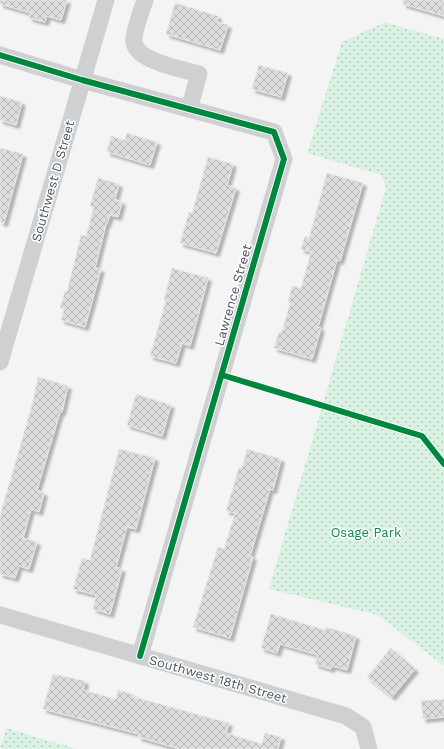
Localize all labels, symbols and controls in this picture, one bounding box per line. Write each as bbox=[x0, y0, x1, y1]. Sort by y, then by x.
street label: Southwest D Street bbox=[29, 118, 78, 243]
street label: Lawrence Street bbox=[211, 242, 255, 347]
park label: Osage Park bbox=[331, 525, 402, 540]
street label: Southwest 18th Street bbox=[148, 652, 289, 706]

